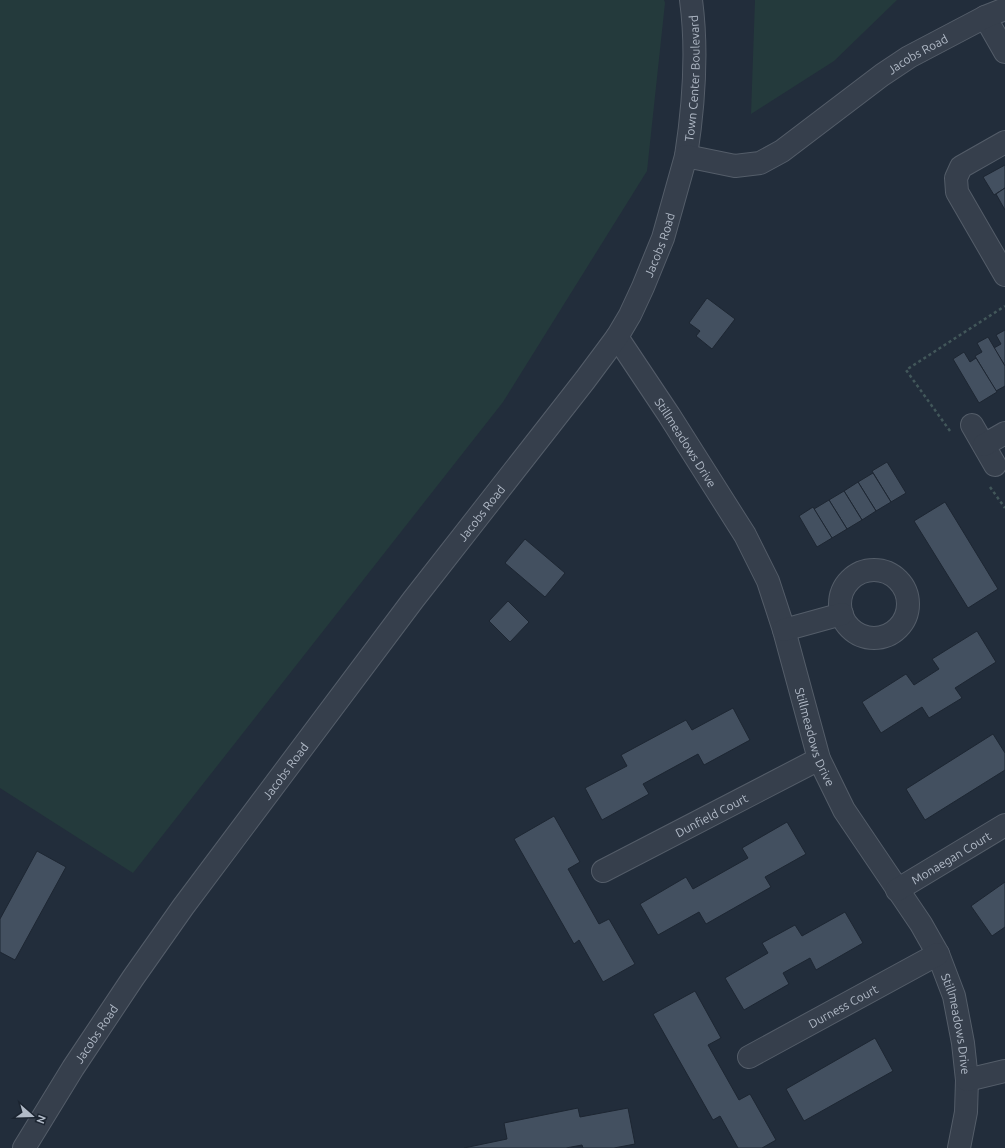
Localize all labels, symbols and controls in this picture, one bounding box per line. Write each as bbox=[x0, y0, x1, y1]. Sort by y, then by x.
street label: Town Center Boulevard bbox=[682, 15, 701, 142]
street label: Jacobs Road bbox=[885, 31, 950, 76]
street label: Jacobs Road bbox=[641, 211, 676, 279]
street label: Stillmeadows Drive bbox=[653, 395, 719, 489]
street label: Jacobs Road bbox=[455, 482, 507, 543]
street label: Stillmeadows Drive bbox=[793, 686, 838, 788]
street label: Jacobs Road bbox=[260, 740, 310, 802]
street label: Dunfield Court bbox=[673, 791, 750, 839]
street label: Monaegan Court bbox=[909, 829, 993, 886]
street label: Stillmeadows Drive bbox=[939, 971, 973, 1075]
street label: Durness Court bbox=[806, 982, 880, 1030]
street label: Jacobs Road bbox=[72, 1002, 120, 1065]
north arrow bbox=[12, 1096, 52, 1136]
text: N bbox=[34, 1114, 48, 1125]

